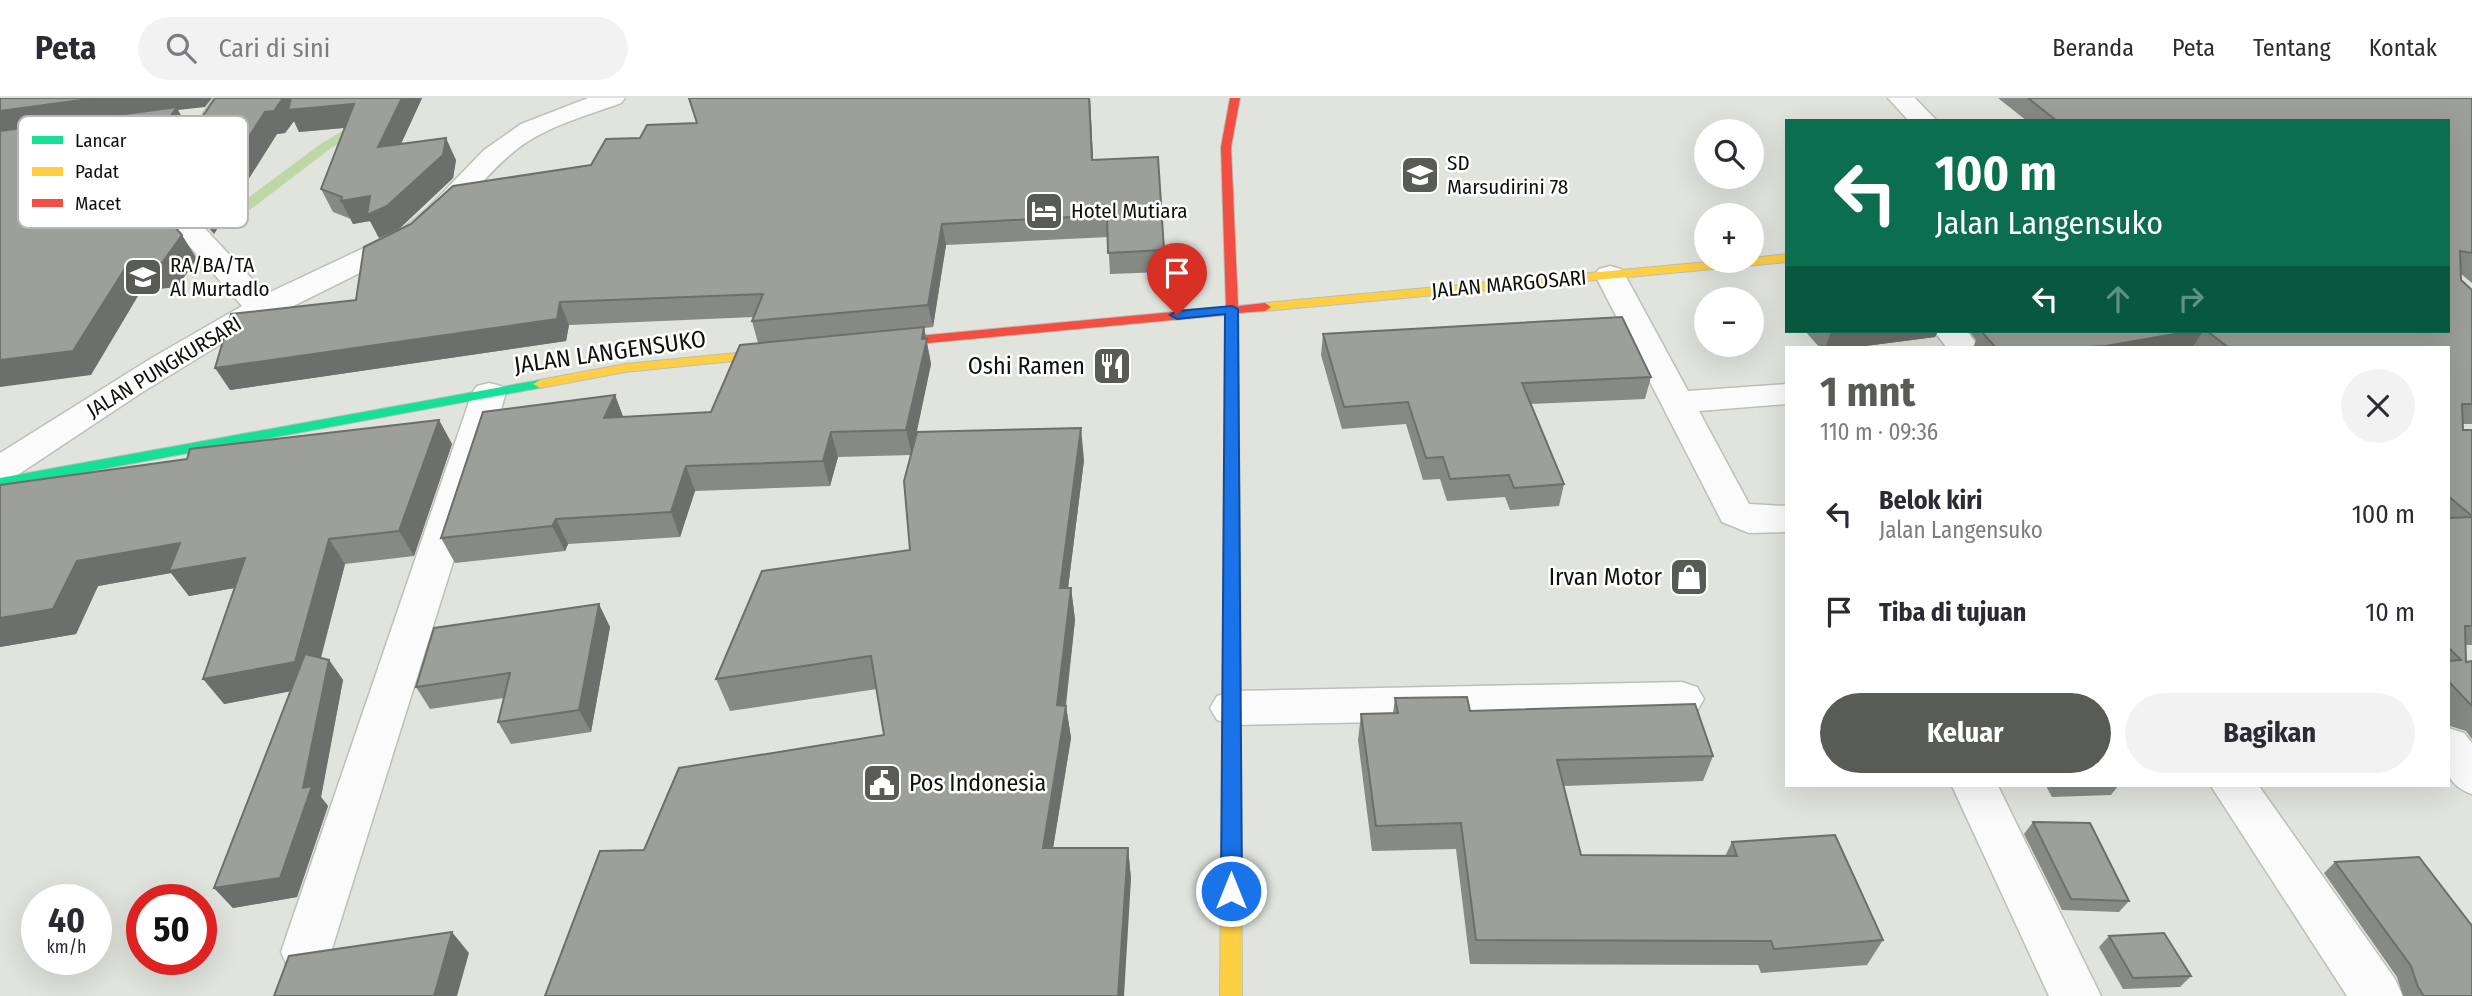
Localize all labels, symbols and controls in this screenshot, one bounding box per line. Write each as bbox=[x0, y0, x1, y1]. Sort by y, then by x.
search box bbox=[138, 17, 628, 80]
text: Peta bbox=[35, 28, 96, 68]
icon: search bbox=[162, 29, 200, 67]
text: Cari di sini bbox=[218, 33, 330, 64]
text: Beranda bbox=[2052, 34, 2134, 62]
text: Peta bbox=[2172, 34, 2215, 62]
text: Tentang bbox=[2253, 34, 2331, 62]
text: Kontak bbox=[2369, 34, 2437, 62]
legend bbox=[18, 116, 248, 228]
map controls bbox=[1694, 119, 1764, 357]
button: search bbox=[1694, 119, 1764, 189]
text: Lancar bbox=[75, 129, 127, 152]
text: 100 m bbox=[1935, 144, 2057, 203]
icon: left bbox=[1820, 147, 1911, 238]
place label: SD Marsudirini 78 bbox=[1447, 150, 1568, 200]
school or university icon: SD Marsudirini 78 bbox=[1399, 154, 1441, 196]
text: Padat bbox=[75, 160, 120, 183]
hotel icon: Hotel Mutiara bbox=[1023, 190, 1065, 232]
text: Macet bbox=[75, 192, 122, 215]
place label: Hotel Mutiara bbox=[1071, 198, 1188, 224]
button: + bbox=[1694, 203, 1764, 273]
text: Jalan Langensuko bbox=[1935, 204, 2163, 242]
pin bbox=[1147, 243, 1207, 315]
place label: RA/BA/TA Al Murtadlo bbox=[170, 252, 270, 302]
icon: arrive bbox=[1158, 254, 1196, 292]
school or university icon: RA/BA/TA Al Murtadlo bbox=[122, 256, 164, 298]
street label: JALAN MARGOSARI bbox=[1430, 264, 1588, 304]
icon: left bbox=[2026, 280, 2064, 318]
icon: ahead bbox=[2099, 280, 2137, 318]
icon: right bbox=[2172, 280, 2210, 318]
button: − bbox=[1694, 287, 1764, 357]
street label: JALAN PUNGKURSARI bbox=[82, 311, 246, 423]
street label: JALAN LANGENSUKO bbox=[512, 325, 708, 379]
restaurant icon: Oshi Ramen bbox=[1091, 345, 1133, 387]
place label: Oshi Ramen bbox=[968, 352, 1085, 380]
text: 1 mnt bbox=[1820, 367, 1915, 417]
button: close bbox=[2341, 369, 2415, 443]
text: 110 m · 09:36 bbox=[1820, 418, 1938, 446]
text: Belok kiri bbox=[1879, 485, 1982, 516]
icon: left bbox=[1820, 495, 1858, 533]
text: 100 m bbox=[2352, 499, 2415, 530]
text: Jalan Langensuko bbox=[1879, 516, 2043, 544]
shop icon: Irvan Motor bbox=[1668, 556, 1710, 598]
place label: Irvan Motor bbox=[1549, 563, 1663, 591]
icon: arrive bbox=[1820, 593, 1858, 631]
text: Tiba di tujuan bbox=[1879, 597, 2026, 628]
text: 10 m bbox=[2365, 597, 2415, 628]
button: Keluar bbox=[1820, 693, 2111, 773]
button: Bagikan bbox=[2125, 693, 2415, 773]
public building icon: Pos Indonesia bbox=[861, 762, 903, 804]
place label: Pos Indonesia bbox=[909, 769, 1046, 797]
position arrow bbox=[1194, 854, 1268, 928]
speed limit sign: 50 bbox=[126, 884, 217, 975]
text: 40 bbox=[48, 899, 85, 941]
text: km/h bbox=[46, 936, 87, 958]

